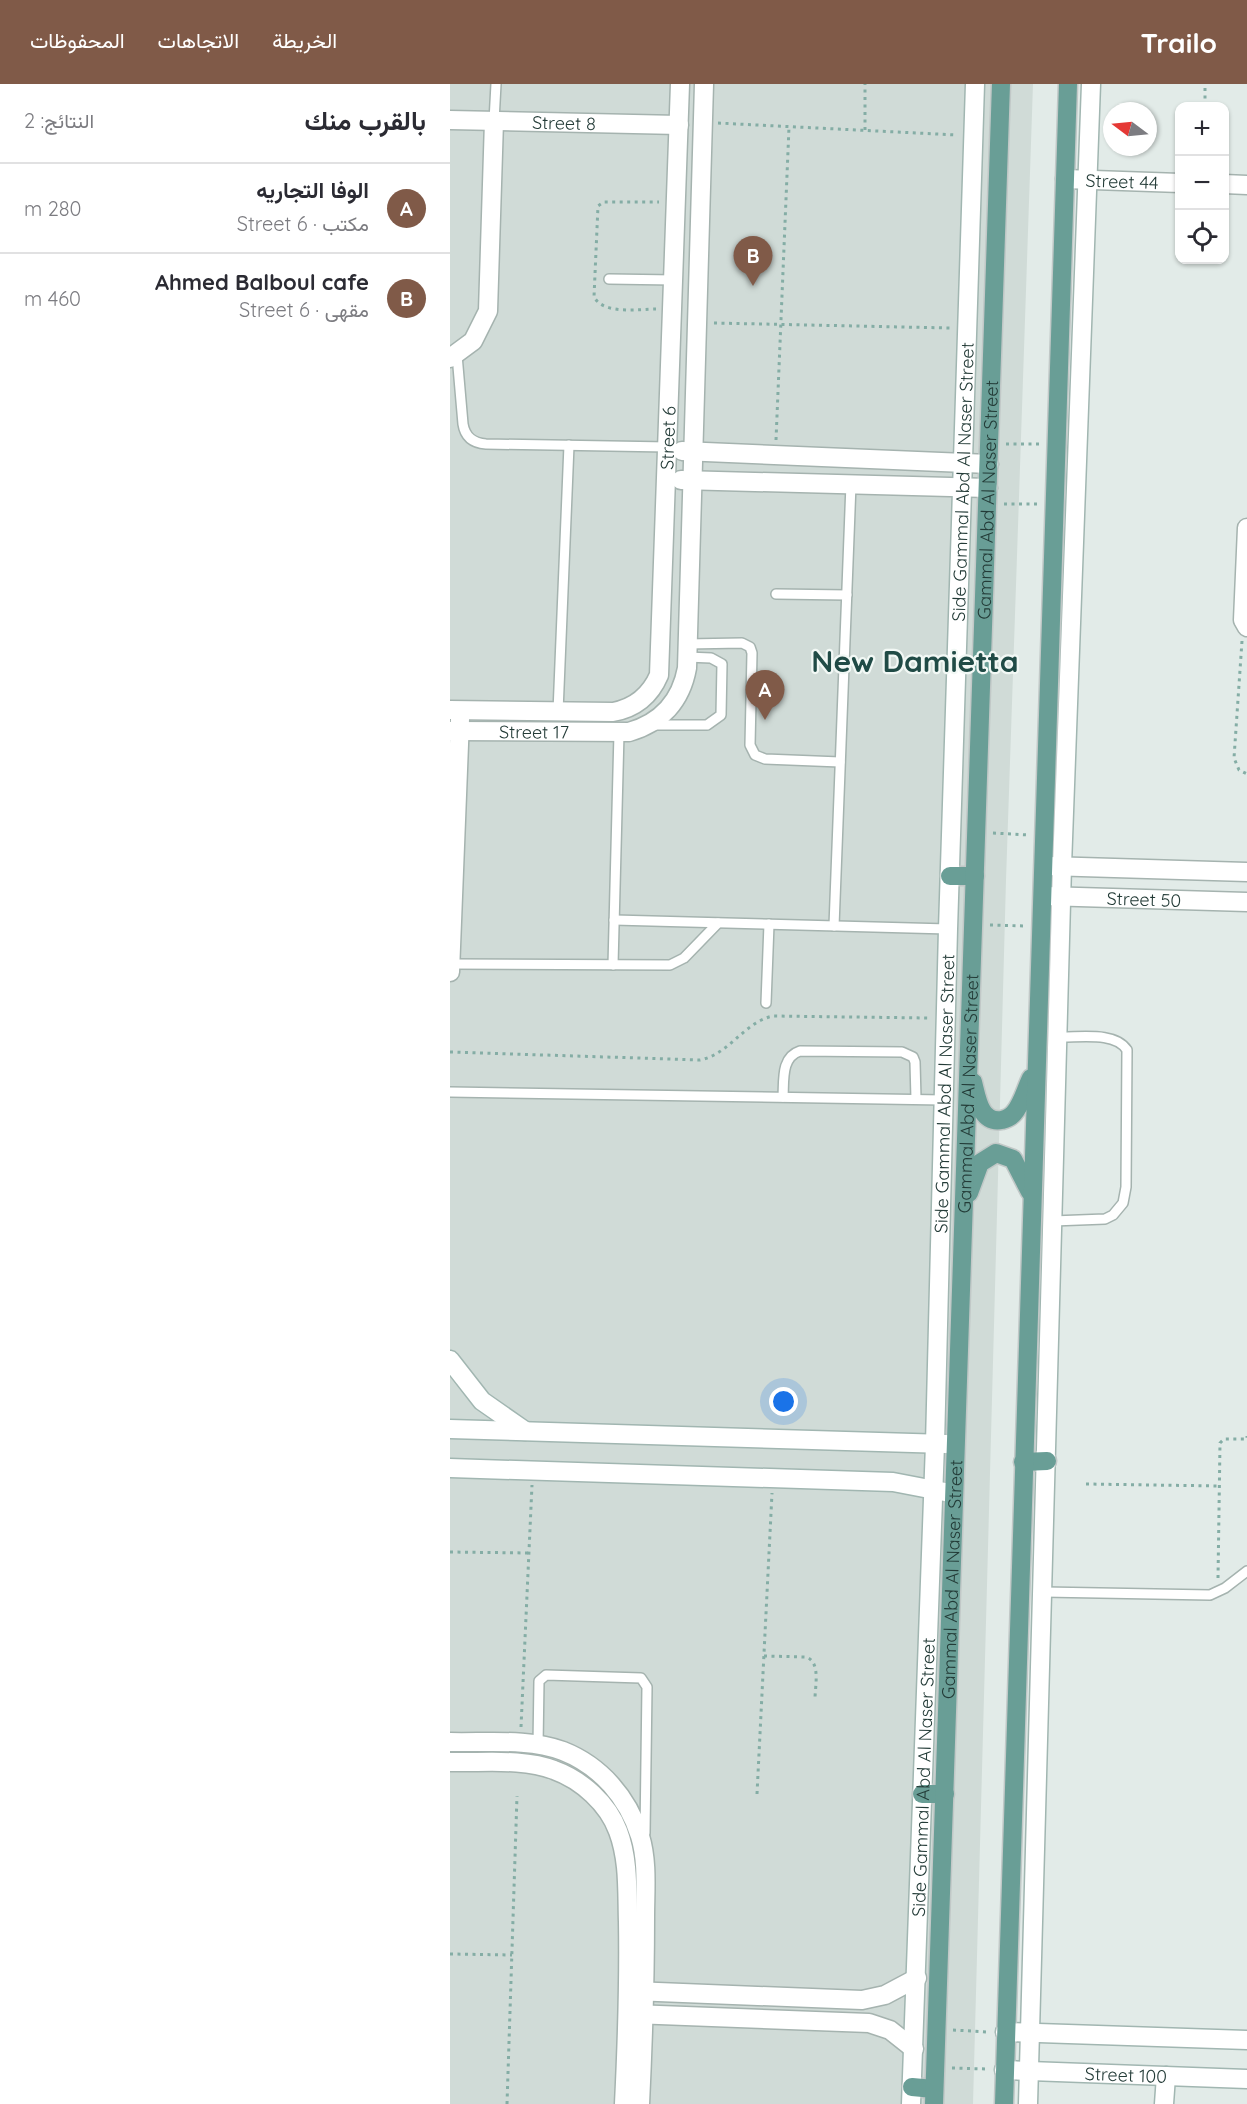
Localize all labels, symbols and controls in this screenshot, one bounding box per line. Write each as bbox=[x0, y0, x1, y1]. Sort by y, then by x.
text: Trailo bbox=[1140, 25, 1217, 60]
text: المحفوظات bbox=[30, 27, 125, 53]
text: الاتجاهات bbox=[158, 27, 239, 53]
text: الخريطة bbox=[272, 27, 337, 53]
north arrow bbox=[1103, 102, 1157, 156]
map controls bbox=[1175, 102, 1229, 264]
button: + bbox=[1175, 102, 1229, 156]
text: بالقرب منك bbox=[305, 104, 426, 137]
text: النتائج: 2 bbox=[24, 108, 94, 133]
street label: Street 8 bbox=[532, 110, 596, 135]
button: − bbox=[1175, 156, 1229, 210]
street label: Street 44 bbox=[1085, 168, 1159, 194]
text: الوفا التجاريه bbox=[256, 176, 369, 204]
text: 280 m bbox=[24, 196, 82, 221]
text: A bbox=[400, 196, 413, 221]
button: locate bbox=[1175, 210, 1229, 264]
text: مكتب · Street 6 bbox=[237, 211, 369, 236]
pin: B bbox=[734, 236, 772, 286]
text: Ahmed Balboul cafe bbox=[155, 268, 369, 296]
text: 460 m bbox=[24, 286, 81, 311]
text: B bbox=[400, 286, 413, 311]
text: مقهى · Street 6 bbox=[239, 297, 369, 322]
street label: Side Gammal Abd Al Naser Street bbox=[946, 342, 978, 622]
street label: Gammal Abd Al Naser Street bbox=[972, 380, 1003, 620]
street label: Street 6 bbox=[655, 405, 680, 470]
district label: New Damietta bbox=[811, 642, 1019, 680]
pin: A bbox=[746, 670, 784, 720]
street label: Street 17 bbox=[499, 720, 569, 743]
street label: Street 50 bbox=[1106, 886, 1182, 912]
street label: Side Gammal Abd Al Naser Street bbox=[929, 954, 959, 1233]
street label: Gammal Abd Al Naser Street bbox=[952, 974, 983, 1214]
your location bbox=[769, 1387, 798, 1416]
street label: Gammal Abd Al Naser Street bbox=[936, 1459, 967, 1699]
street label: Side Gammal Abd Al Naser Street bbox=[906, 1637, 939, 1917]
street label: Street 100 bbox=[1084, 2062, 1167, 2088]

